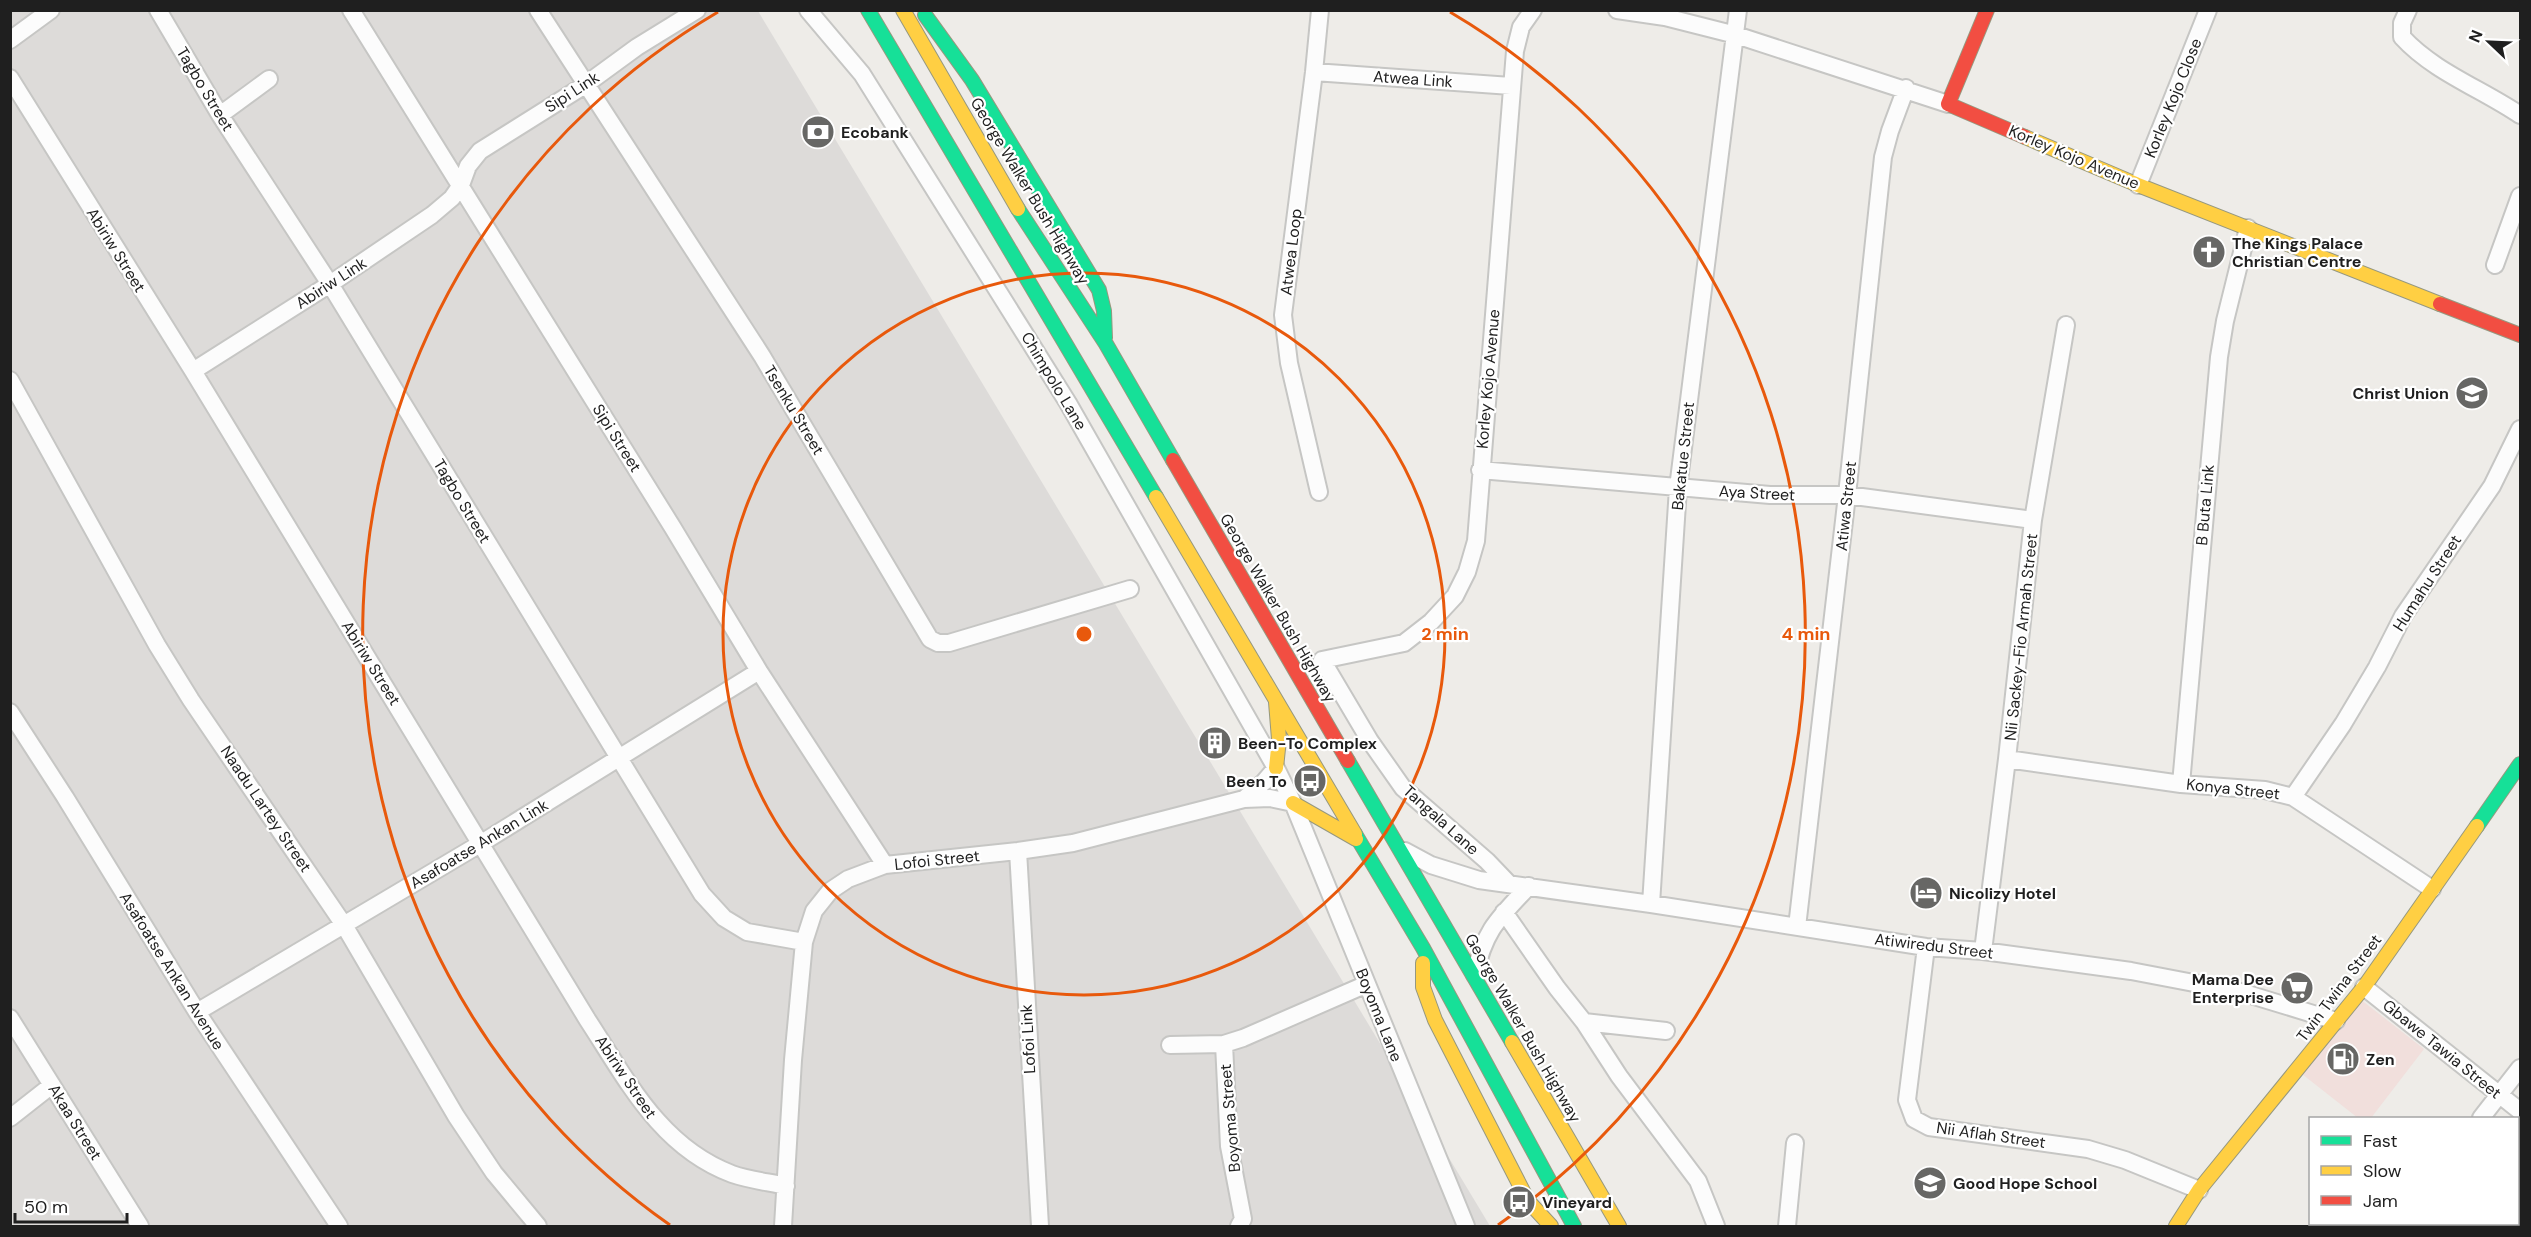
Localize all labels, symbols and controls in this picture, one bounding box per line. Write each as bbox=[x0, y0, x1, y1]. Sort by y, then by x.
north arrow bbox=[2459, 12, 2519, 72]
text: N bbox=[2464, 27, 2488, 46]
street label: Korley Kojo Close bbox=[2139, 35, 2207, 161]
street label: Tagbo Street bbox=[172, 43, 238, 135]
street label: Atwea Link bbox=[1373, 66, 1453, 92]
street label: Sipi Link bbox=[541, 67, 603, 117]
street label: George Walker Bush Highway bbox=[966, 94, 1094, 288]
bank icon: Ecobank bbox=[800, 114, 836, 150]
street label: Korley Kojo Avenue bbox=[2005, 120, 2143, 194]
place label: Ecobank bbox=[841, 122, 910, 143]
street label: Abiriw Street bbox=[82, 204, 150, 296]
street label: Atwea Loop bbox=[1275, 207, 1307, 297]
place label: The Kings Palace Christian Centre bbox=[2232, 233, 2363, 272]
church icon: The Kings Palace Christian Centre bbox=[2191, 234, 2227, 270]
street label: Abiriw Link bbox=[292, 252, 370, 314]
street label: Korley Kojo Avenue bbox=[1471, 308, 1505, 450]
street label: Chimpolo Lane bbox=[1016, 328, 1092, 434]
street label: Tsenku Street bbox=[759, 361, 829, 459]
school or university icon: Christ Union bbox=[2454, 375, 2490, 411]
place label: Christ Union bbox=[2353, 383, 2449, 404]
street label: Sipi Street bbox=[588, 400, 646, 476]
street label: Bakatue Street bbox=[1667, 401, 1699, 511]
street label: Tagbo Street bbox=[429, 455, 495, 547]
street label: Atiwa Street bbox=[1831, 460, 1861, 552]
street label: B Buta Link bbox=[2191, 463, 2219, 547]
street label: Aya Street bbox=[1718, 481, 1796, 505]
street label: George Walker Bush Highway bbox=[1215, 510, 1341, 706]
street label: Humahu Street bbox=[2388, 531, 2466, 635]
street label: Nii Sackey-Fio Armah Street bbox=[2000, 532, 2042, 742]
street label: Abiriw Street bbox=[337, 617, 405, 709]
text: 2 min bbox=[1421, 622, 1469, 646]
text: 4 min bbox=[1782, 622, 1830, 646]
centre of rings bbox=[1074, 624, 1094, 644]
building icon: Been-To Complex bbox=[1197, 725, 1233, 761]
place label: Been-To Complex bbox=[1238, 733, 1377, 754]
street label: Naadu Lartey Street bbox=[216, 742, 316, 876]
bus stop icon: Been To bbox=[1292, 763, 1328, 799]
place label: Been To bbox=[1226, 771, 1287, 792]
street label: Konya Street bbox=[2185, 774, 2281, 804]
street label: Tangala Lane bbox=[1399, 780, 1483, 860]
street label: Asafoatse Ankan Link bbox=[406, 794, 552, 894]
street label: Lofoi Street bbox=[893, 845, 981, 875]
hotel icon: Nicolizy Hotel bbox=[1908, 875, 1944, 911]
place label: Nicolizy Hotel bbox=[1949, 883, 2056, 904]
street label: Asafoatse Ankan Avenue bbox=[115, 888, 229, 1054]
street label: Atiwiredu Street bbox=[1873, 928, 1995, 964]
street label: George Walker Bush Highway bbox=[1460, 930, 1586, 1126]
street label: Twin Twina Street bbox=[2292, 930, 2386, 1046]
street label: Boyoma Lane bbox=[1351, 965, 1407, 1065]
place label: Mama Dee Enterprise bbox=[2192, 969, 2274, 1008]
supermarket icon: Mama Dee Enterprise bbox=[2279, 970, 2315, 1006]
street label: Gbawe Tawia Street bbox=[2378, 995, 2506, 1103]
street label: Lofoi Link bbox=[1016, 1004, 1040, 1074]
street label: Abiriw Street bbox=[590, 1031, 662, 1123]
fuel station icon: Zen bbox=[2325, 1041, 2361, 1077]
place label: Zen bbox=[2366, 1049, 2395, 1070]
street label: Boyoma Street bbox=[1215, 1063, 1245, 1173]
street label: Akaa Street bbox=[43, 1080, 107, 1164]
street label: Nii Aflah Street bbox=[1935, 1117, 2047, 1153]
legend bbox=[2309, 1117, 2519, 1225]
text: Fast bbox=[2363, 1129, 2398, 1153]
text: Slow bbox=[2363, 1159, 2402, 1183]
school or university icon: Good Hope School bbox=[1912, 1165, 1948, 1201]
place label: Good Hope School bbox=[1953, 1173, 2097, 1194]
bus stop icon: Vineyard bbox=[1501, 1184, 1537, 1220]
scale bar bbox=[15, 1186, 128, 1224]
text: Jam bbox=[2363, 1189, 2398, 1213]
place label: Vineyard bbox=[1542, 1192, 1612, 1213]
text: 50 m bbox=[24, 1195, 68, 1219]

